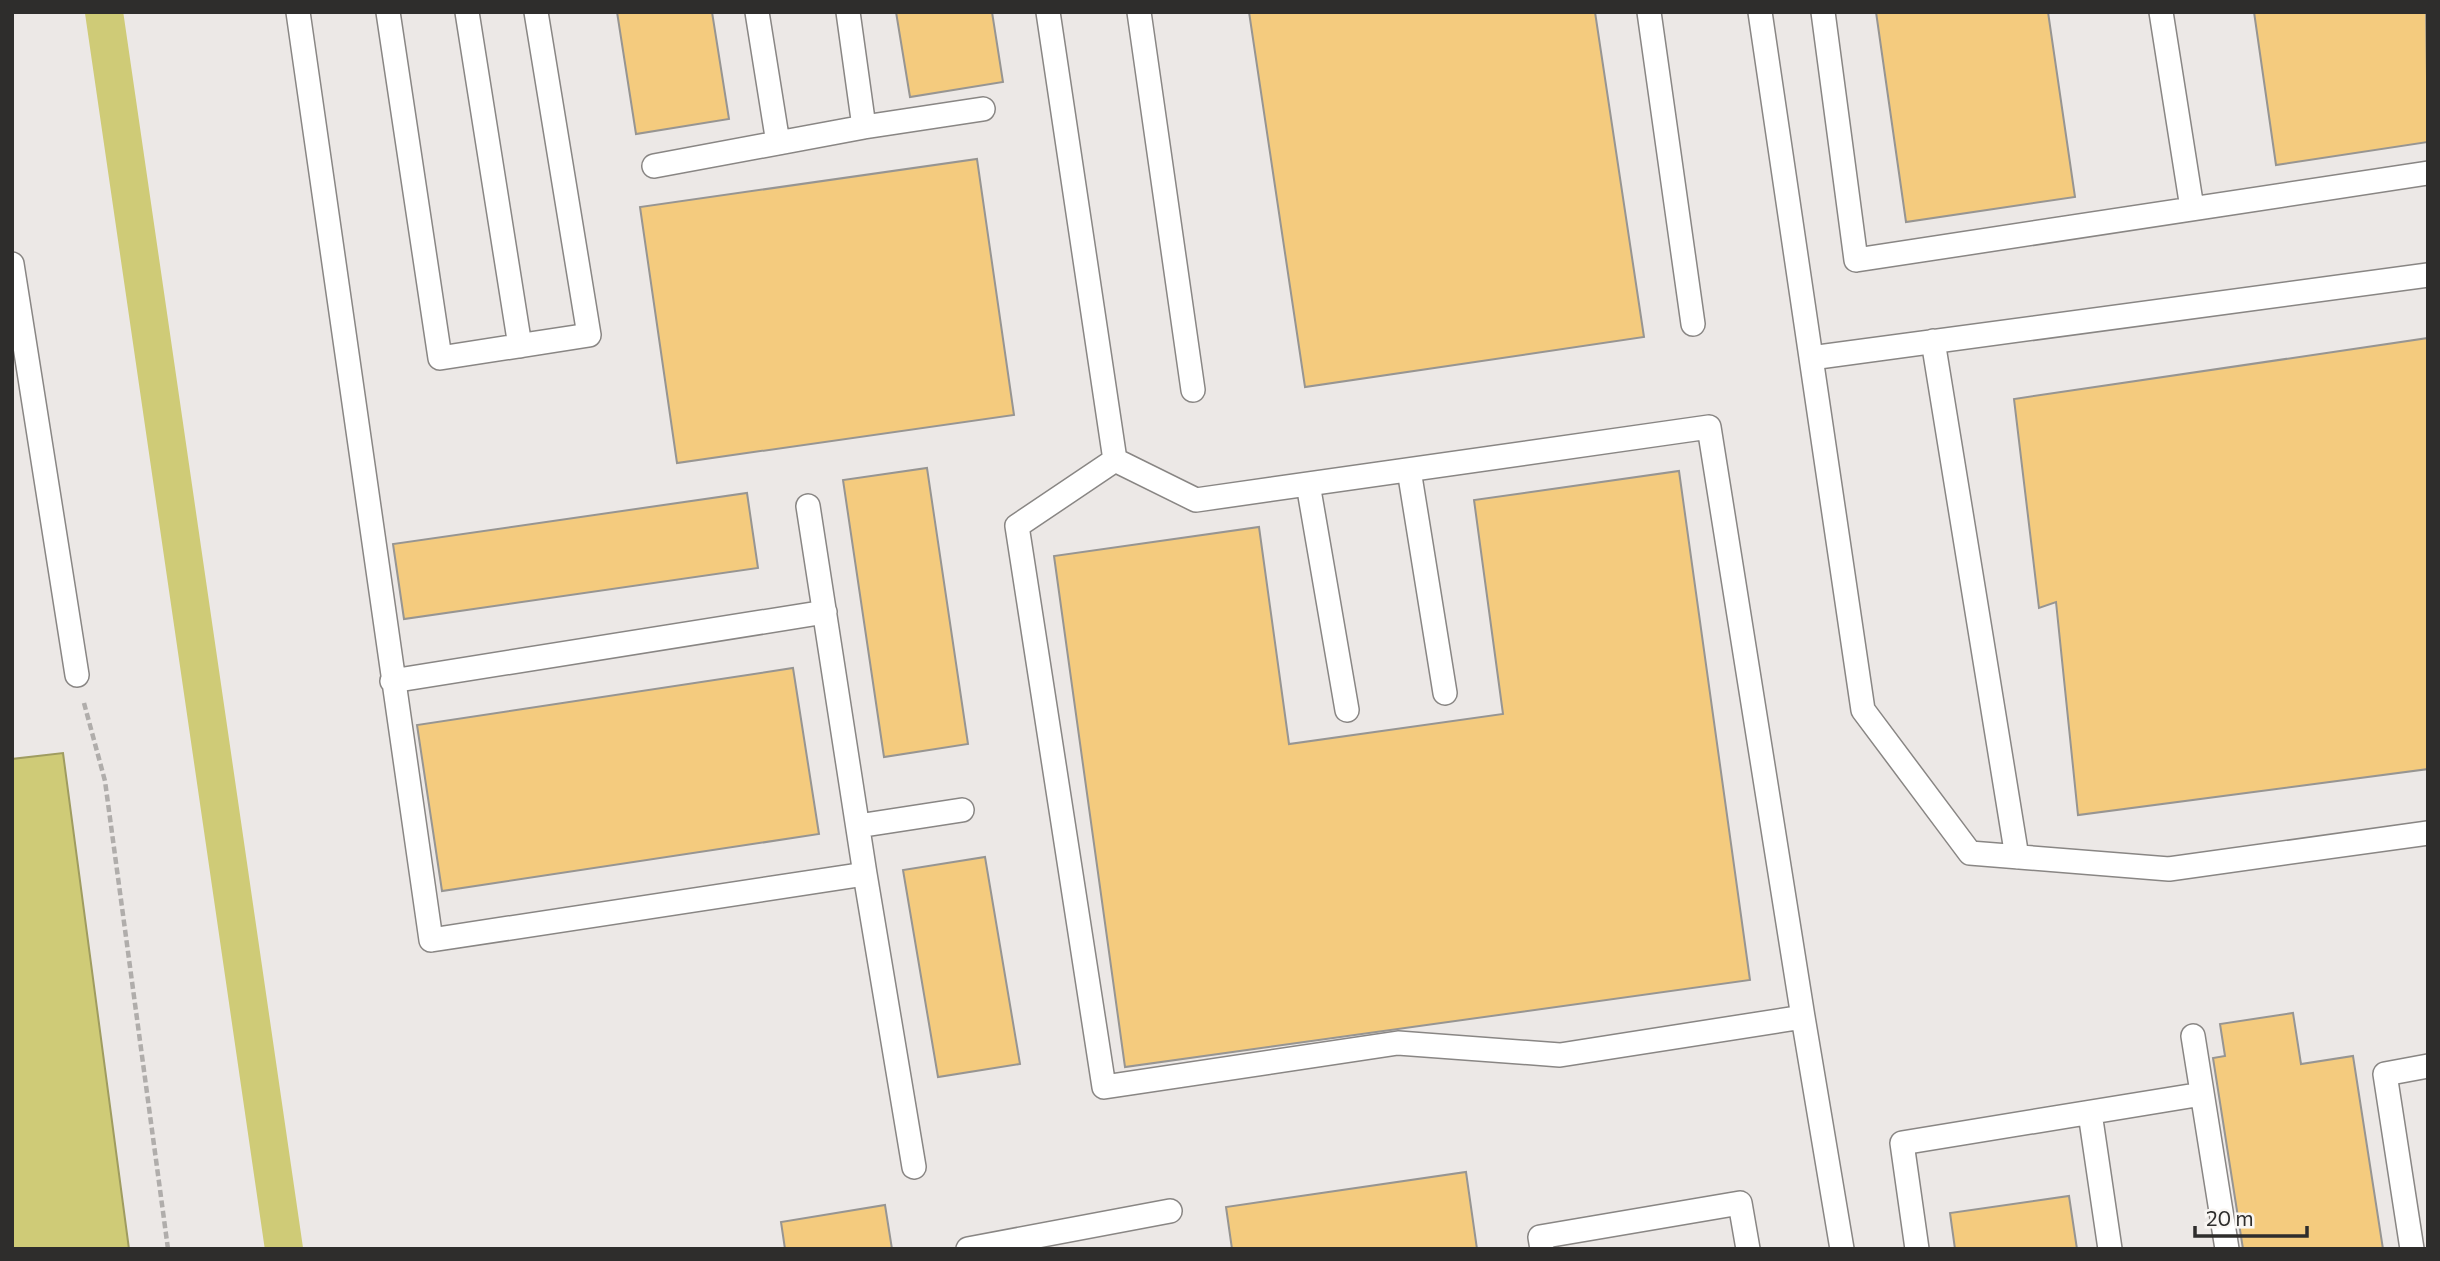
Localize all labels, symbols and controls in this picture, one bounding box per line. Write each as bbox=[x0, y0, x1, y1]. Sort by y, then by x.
scale bar bbox=[2195, 1194, 2307, 1238]
text: 20 m bbox=[2206, 1205, 2254, 1230]

